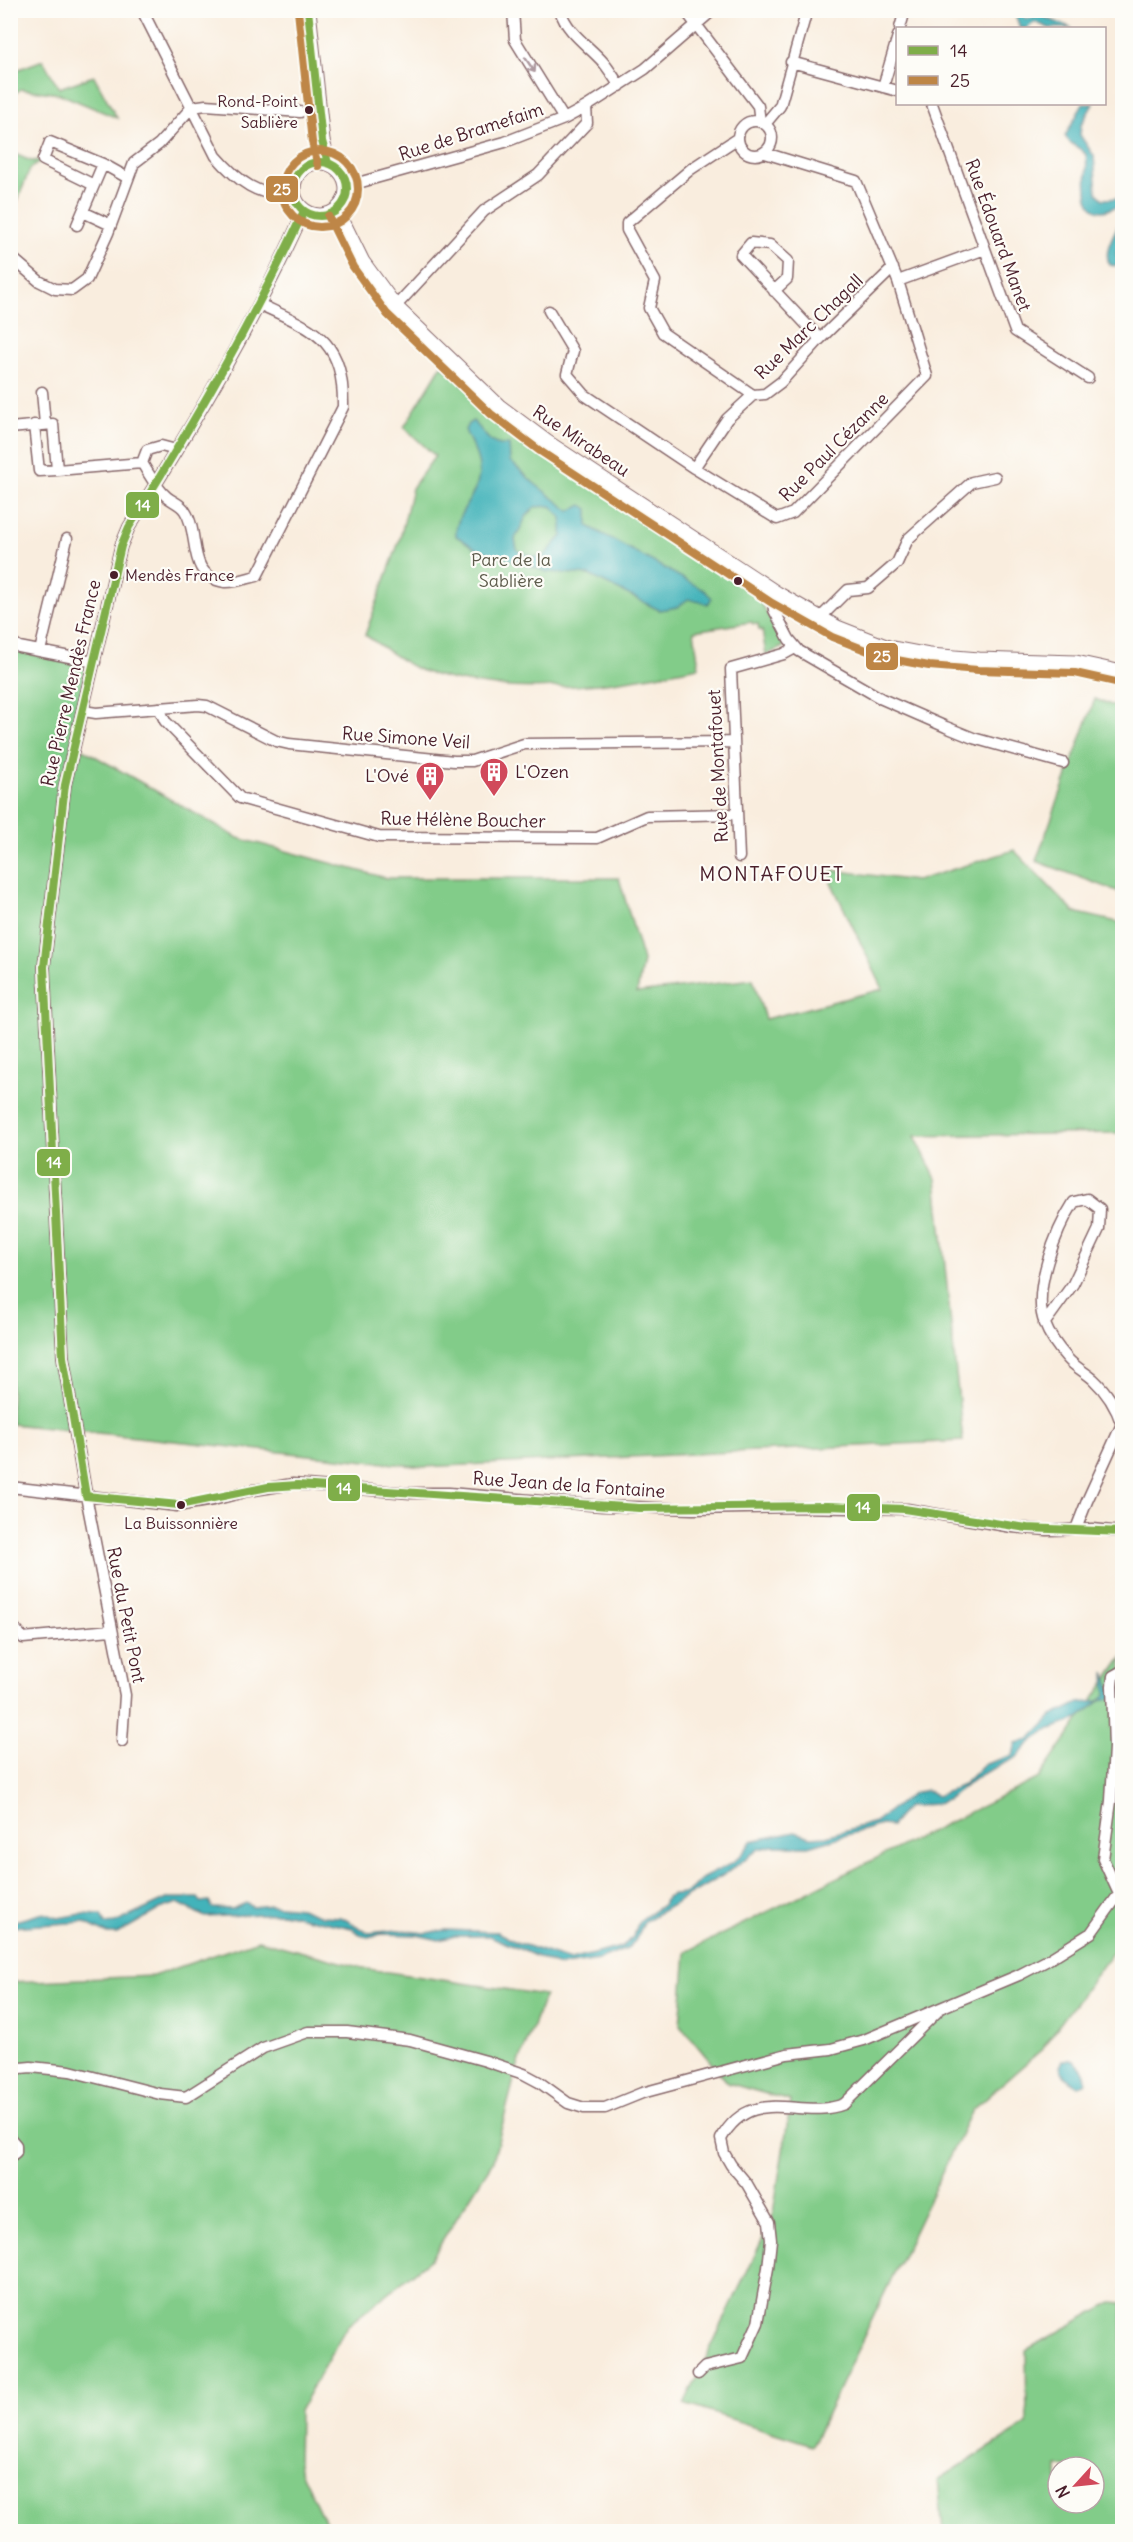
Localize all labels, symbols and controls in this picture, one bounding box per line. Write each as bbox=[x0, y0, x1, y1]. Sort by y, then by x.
legend bbox=[896, 27, 1106, 105]
text: 14 bbox=[950, 39, 968, 62]
one-way arrow bbox=[524, 56, 536, 73]
text: 25 bbox=[950, 69, 970, 92]
place label: Rond-Point Sablière bbox=[217, 91, 299, 132]
street label: Rue de Bramefaim bbox=[396, 97, 546, 166]
marker: Rond-Point Sablière bbox=[303, 104, 315, 116]
street label: Rue Édouard Manet bbox=[960, 156, 1037, 314]
line badge: 25 bbox=[265, 175, 299, 203]
text: 25 bbox=[273, 179, 291, 199]
street label: Rue Marc Chagall bbox=[750, 269, 868, 384]
street label: Rue Paul Cézanne bbox=[774, 387, 893, 506]
street label: Rue Mirabeau bbox=[528, 400, 634, 481]
line badge: 14 bbox=[125, 491, 160, 519]
text: 14 bbox=[135, 495, 151, 515]
park label: Parc de la Sablière bbox=[471, 548, 551, 592]
place label: Mendès France bbox=[125, 565, 234, 585]
marker: Mendès France bbox=[108, 569, 120, 581]
unlabelled marker bbox=[732, 575, 744, 587]
street label: Rue Pierre Mendès France bbox=[36, 577, 106, 789]
line badge: 25 bbox=[865, 642, 899, 671]
text: 25 bbox=[873, 646, 891, 666]
street label: Rue de Montafouet bbox=[702, 689, 733, 843]
street label: Rue Simone Veil bbox=[341, 722, 471, 753]
building icon: L'Ozen bbox=[478, 756, 510, 798]
building icon: L'Ové bbox=[414, 760, 446, 802]
place label: L'Ozen bbox=[515, 760, 569, 783]
place label: L'Ové bbox=[365, 764, 409, 787]
street label: Rue Hélène Boucher bbox=[380, 807, 547, 832]
district label: MONTAFOUET bbox=[699, 861, 845, 886]
line badge: 14 bbox=[36, 1148, 71, 1177]
text: 14 bbox=[46, 1152, 62, 1172]
street label: Rue Jean de la Fontaine bbox=[472, 1466, 666, 1503]
line badge: 14 bbox=[327, 1474, 361, 1502]
text: 14 bbox=[336, 1478, 352, 1498]
line badge: 14 bbox=[846, 1493, 881, 1522]
text: 14 bbox=[855, 1497, 871, 1517]
marker: La Buissonnière bbox=[175, 1499, 187, 1511]
place label: La Buissonnière bbox=[124, 1513, 238, 1533]
street label: Rue du Petit Pont bbox=[102, 1545, 151, 1685]
north arrow bbox=[1046, 2455, 1106, 2515]
text: N bbox=[1051, 2482, 1074, 2501]

